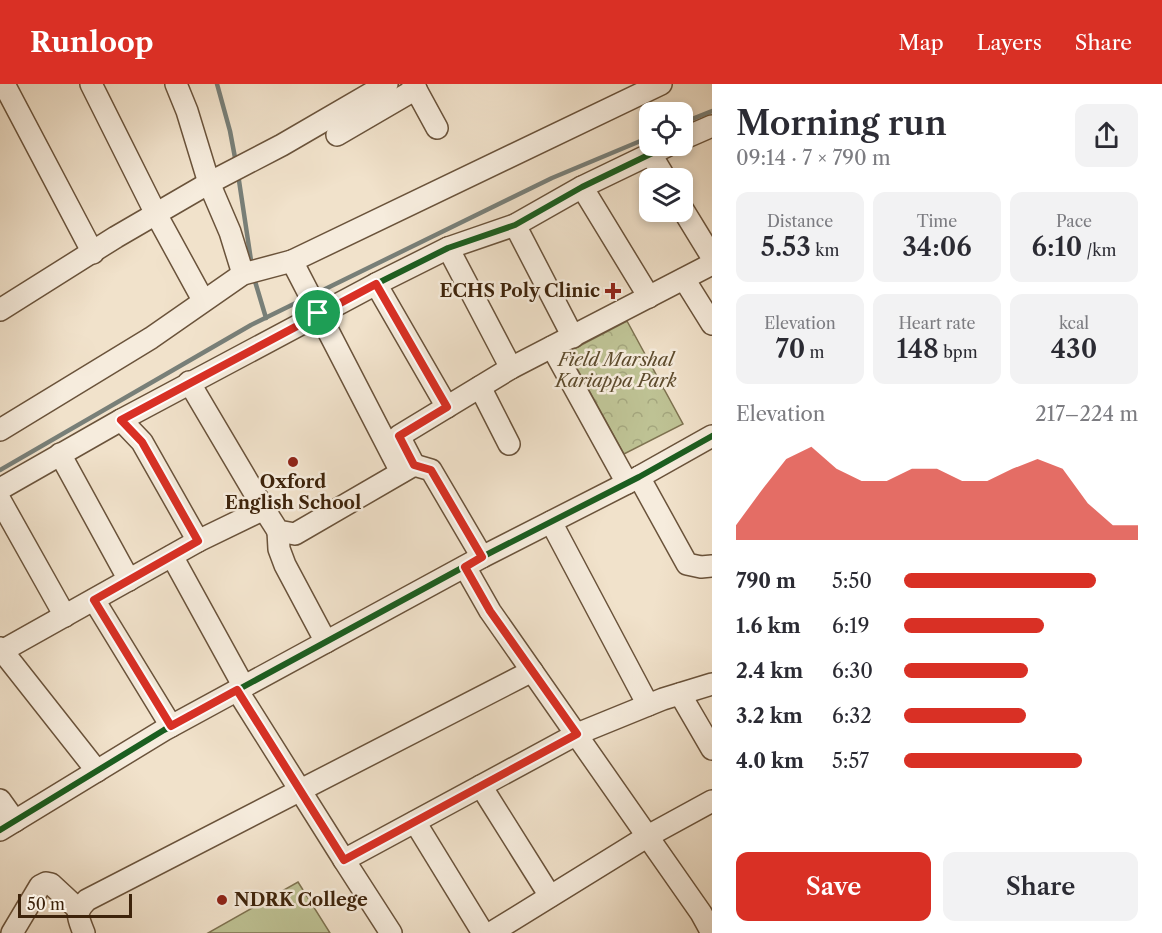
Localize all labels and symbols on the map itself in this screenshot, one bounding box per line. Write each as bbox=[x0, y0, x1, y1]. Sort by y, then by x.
place label: ECHS Poly Clinic bbox=[439, 280, 600, 302]
marker: ECHS Poly Clinic bbox=[604, 282, 622, 300]
pin bbox=[292, 287, 343, 338]
park label: Field Marshal Kariappa Park bbox=[553, 349, 677, 392]
marker: Oxford English School bbox=[286, 455, 300, 469]
place label: Oxford English School bbox=[225, 471, 361, 514]
place label: NDRK College bbox=[234, 889, 368, 911]
scale bar bbox=[18, 891, 132, 918]
marker: NDRK College bbox=[215, 893, 229, 907]

